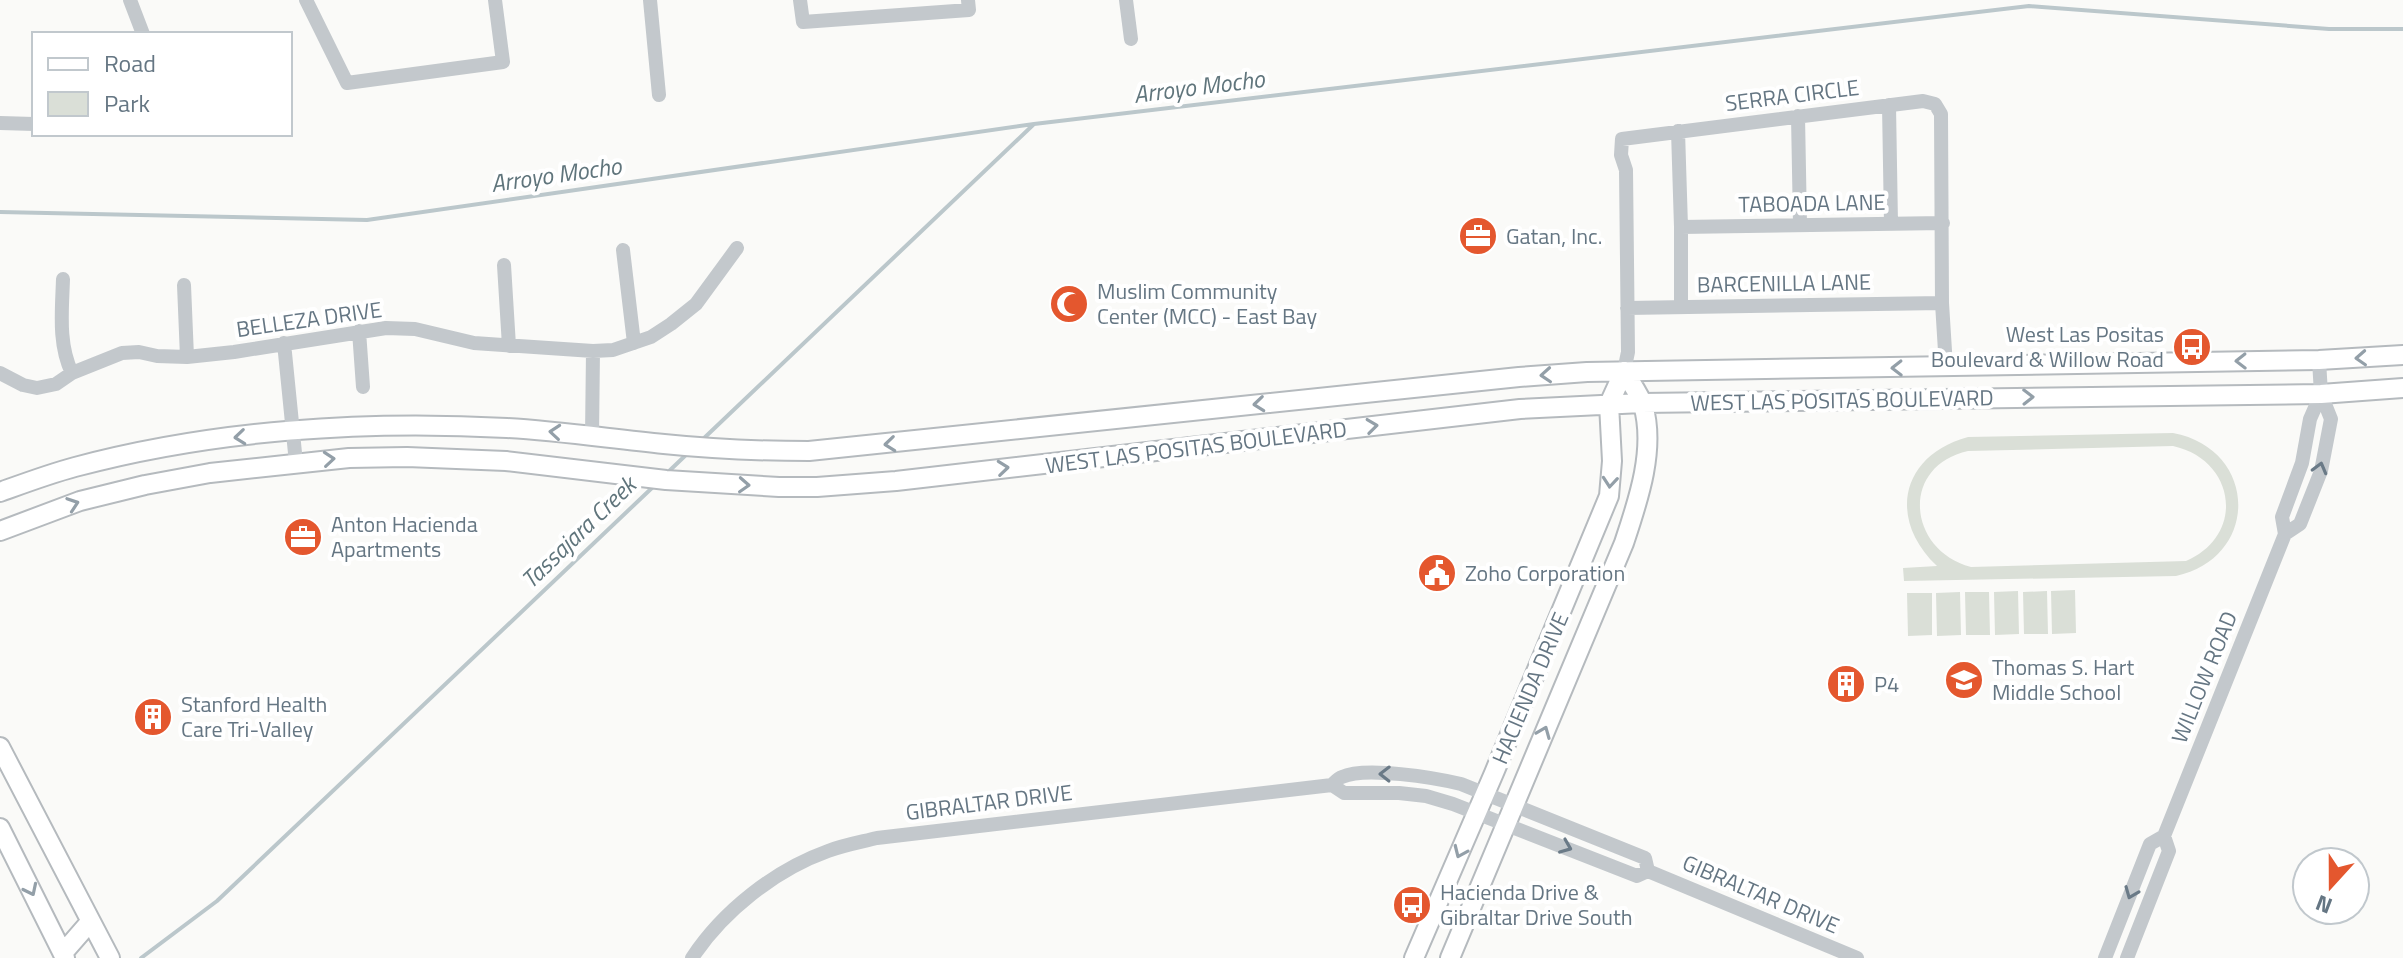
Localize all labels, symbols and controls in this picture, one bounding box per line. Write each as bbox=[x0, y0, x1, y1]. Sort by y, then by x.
legend bbox=[32, 32, 292, 136]
text: Road bbox=[104, 45, 156, 81]
water label: Arroyo Mocho bbox=[1132, 60, 1268, 112]
street label: SERRA CIRCLE bbox=[1723, 70, 1861, 120]
text: Park bbox=[104, 85, 150, 121]
water label: Arroyo Mocho bbox=[488, 147, 625, 201]
street label: TABOADA LANE bbox=[1738, 185, 1886, 221]
office icon: Gatan, Inc. bbox=[1457, 215, 1499, 257]
place label: Gatan, Inc. bbox=[1506, 219, 1602, 253]
street label: BARCENILLA LANE bbox=[1697, 264, 1871, 302]
place label: Muslim Community Center (MCC) - East Bay bbox=[1097, 274, 1318, 333]
mosque icon: Muslim Community Center (MCC) - East Bay bbox=[1048, 283, 1090, 325]
street label: BELLEZA DRIVE bbox=[234, 292, 384, 346]
place label: West Las Positas Boulevard & Willow Road bbox=[1931, 317, 2164, 376]
bus stop icon: West Las Positas Boulevard & Willow Road bbox=[2171, 326, 2213, 368]
one-way arrow bbox=[2354, 349, 2367, 366]
one-way arrow bbox=[2234, 352, 2247, 370]
one-way arrow bbox=[1890, 359, 1903, 377]
one-way arrow bbox=[1539, 366, 1552, 383]
street label: WEST LAS POSITAS BOULEVARD bbox=[1690, 380, 1994, 420]
one-way arrow bbox=[2022, 388, 2035, 406]
one-way arrow bbox=[1252, 396, 1265, 413]
street label: WEST LAS POSITAS BOULEVARD bbox=[1043, 412, 1349, 482]
one-way arrow bbox=[1366, 418, 1379, 435]
one-way arrow bbox=[548, 424, 561, 441]
one-way arrow bbox=[233, 429, 246, 446]
one-way arrow bbox=[883, 435, 896, 452]
one-way arrow bbox=[323, 451, 336, 468]
one-way arrow bbox=[997, 460, 1010, 477]
one-way arrow bbox=[2311, 462, 2328, 476]
water label: Tassajara Creek bbox=[512, 465, 646, 596]
one-way arrow bbox=[738, 476, 751, 493]
one-way arrow bbox=[1602, 476, 1619, 489]
one-way arrow bbox=[66, 497, 80, 513]
place label: Anton Hacienda Apartments bbox=[331, 507, 478, 566]
office icon: Anton Hacienda Apartments bbox=[282, 516, 324, 558]
public building icon: Zoho Corporation bbox=[1416, 552, 1458, 594]
place label: Zoho Corporation bbox=[1465, 556, 1625, 590]
street label: WILLOW ROAD bbox=[2162, 606, 2246, 748]
street label: HACIENDA DRIVE bbox=[1483, 607, 1577, 769]
place label: Thomas S. Hart Middle School bbox=[1992, 650, 2134, 709]
school or university icon: Thomas S. Hart Middle School bbox=[1943, 659, 1985, 701]
building icon: P4 bbox=[1825, 663, 1867, 705]
place label: P4 bbox=[1874, 667, 1899, 701]
place label: Stanford Health Care Tri-Valley bbox=[181, 687, 327, 746]
building icon: Stanford Health Care Tri-Valley bbox=[132, 696, 174, 738]
one-way arrow bbox=[1534, 726, 1551, 740]
one-way arrow bbox=[1378, 765, 1391, 783]
street label: GIBRALTAR DRIVE bbox=[904, 775, 1074, 829]
one-way arrow bbox=[1558, 837, 1572, 854]
one-way arrow bbox=[1454, 844, 1470, 859]
street label: GIBRALTAR DRIVE bbox=[1677, 846, 1845, 942]
north arrow bbox=[2291, 846, 2371, 926]
place label: Hacienda Drive & Gibraltar Drive South bbox=[1440, 875, 1633, 934]
one-way arrow bbox=[21, 882, 37, 897]
bus stop icon: Hacienda Drive & Gibraltar Drive South bbox=[1391, 884, 1433, 926]
one-way arrow bbox=[2124, 885, 2140, 899]
text: N bbox=[2311, 886, 2337, 923]

